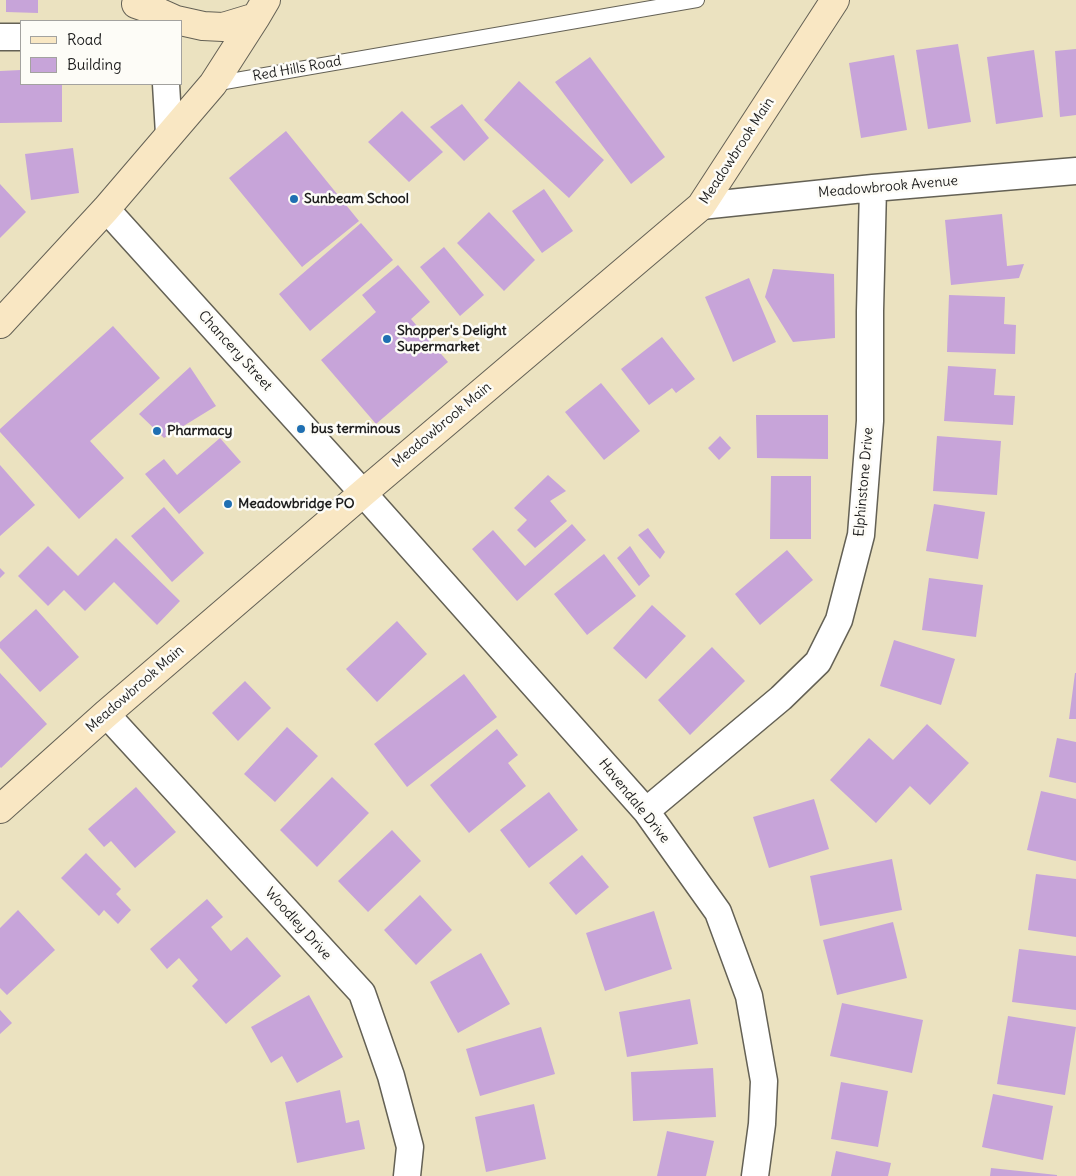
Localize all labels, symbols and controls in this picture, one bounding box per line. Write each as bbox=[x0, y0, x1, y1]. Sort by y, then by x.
legend bbox=[20, 20, 182, 85]
text: Road bbox=[67, 30, 102, 49]
street label: Red Hills Road bbox=[251, 53, 343, 85]
text: Building bbox=[67, 55, 122, 74]
street label: Meadowbrook Main bbox=[696, 94, 778, 208]
street label: Meadowbrook Avenue bbox=[817, 173, 959, 201]
place label: Sunbeam School bbox=[304, 191, 409, 207]
marker: Sunbeam School bbox=[288, 193, 300, 205]
street label: Chancery Street bbox=[195, 307, 275, 395]
place label: Shopper's Delight Supermarket bbox=[397, 323, 507, 356]
marker: Shopper's Delight Supermarket bbox=[381, 333, 393, 345]
street label: Meadowbrook Main bbox=[389, 379, 495, 471]
place label: bus terminous bbox=[311, 421, 400, 437]
place label: Pharmacy bbox=[167, 423, 232, 439]
marker: bus terminous bbox=[295, 423, 307, 435]
marker: Pharmacy bbox=[151, 425, 163, 437]
street label: Elphinstone Drive bbox=[851, 427, 877, 537]
place label: Meadowbridge PO bbox=[238, 496, 355, 512]
marker: Meadowbridge PO bbox=[222, 498, 234, 510]
street label: Meadowbrook Main bbox=[83, 642, 187, 736]
street label: Havendale Drive bbox=[595, 755, 673, 847]
street label: Woodley Drive bbox=[261, 884, 335, 964]

